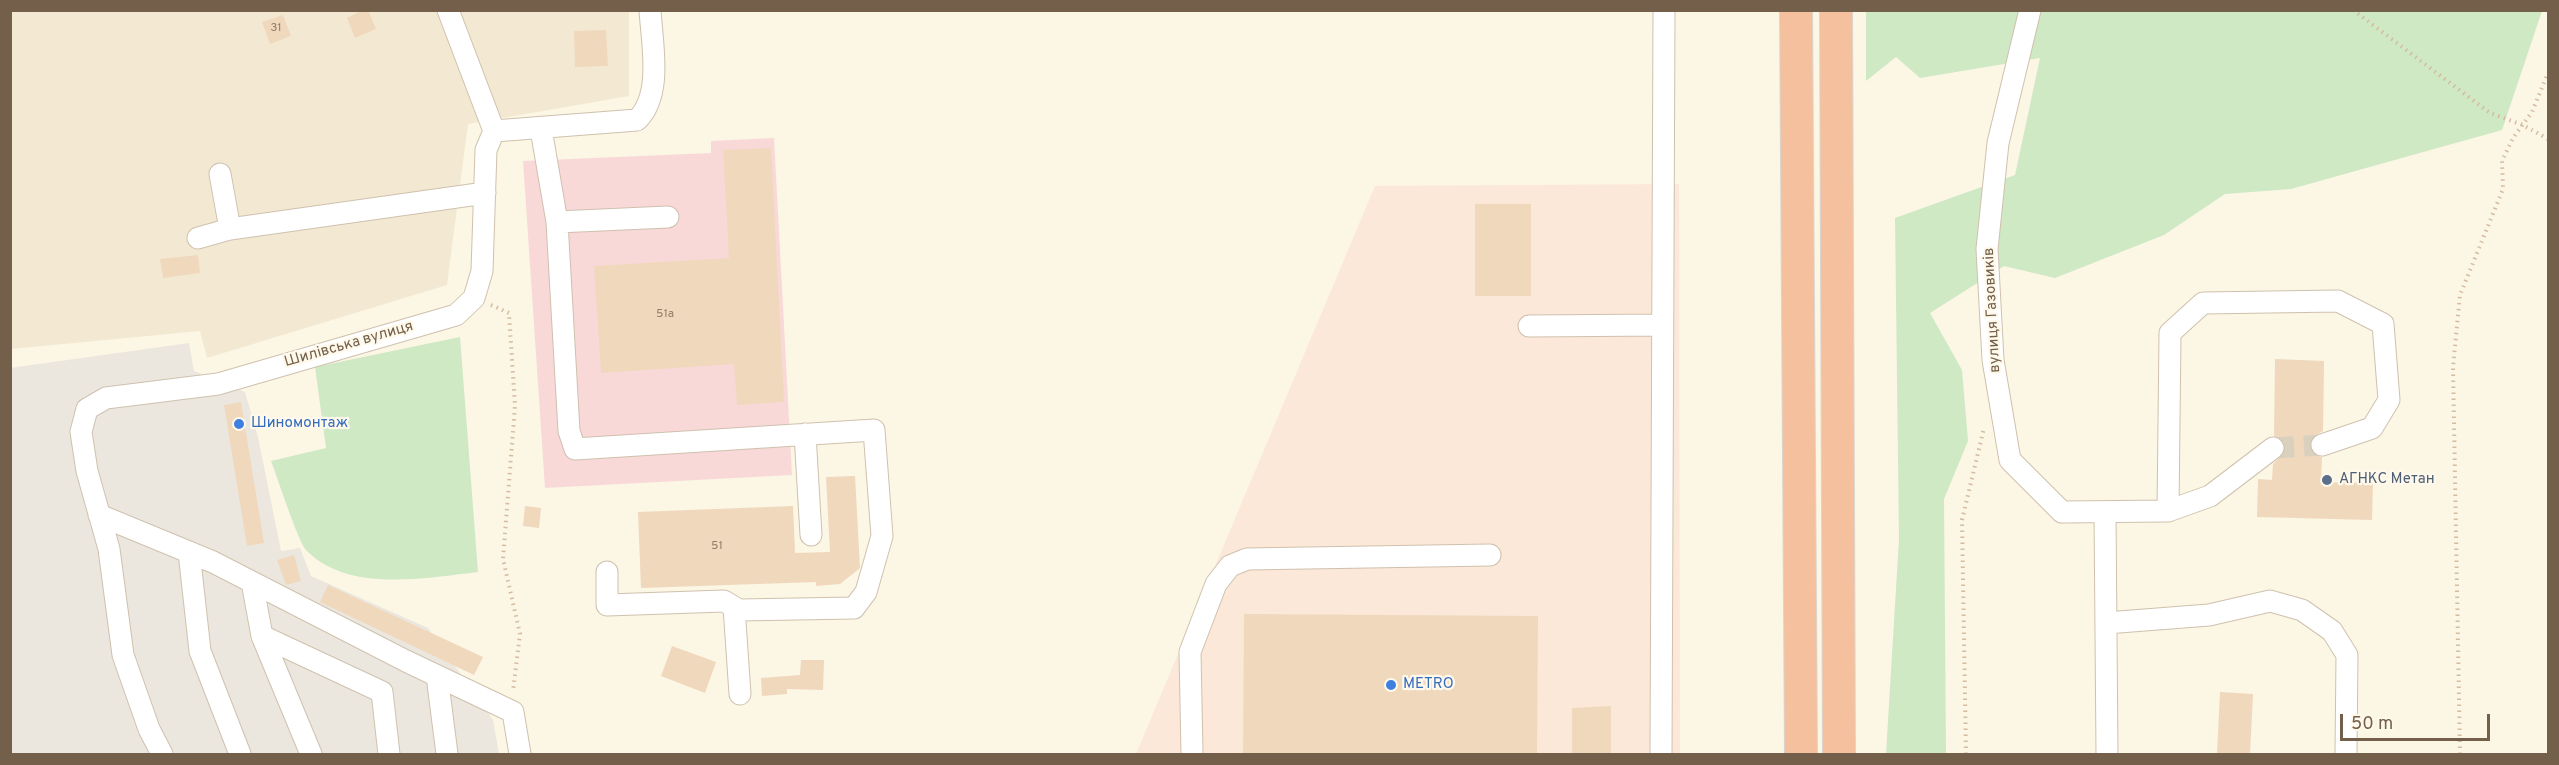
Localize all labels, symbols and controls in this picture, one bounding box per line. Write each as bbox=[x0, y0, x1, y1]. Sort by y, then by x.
house number: 31 bbox=[270, 22, 282, 36]
street label: вулиця Газовиків bbox=[1981, 247, 2005, 373]
house number: 51а bbox=[656, 308, 674, 322]
street label: Шилівська вулиця bbox=[283, 318, 415, 372]
place label: Шиномонтаж bbox=[251, 415, 348, 433]
marker: Шиномонтаж bbox=[232, 417, 246, 431]
place label: АГНКС Метан bbox=[2339, 471, 2435, 489]
marker: АГНКС Метан bbox=[2320, 473, 2334, 487]
house number: 51 bbox=[711, 540, 723, 554]
place label: METRO bbox=[1403, 676, 1454, 694]
marker: METRO bbox=[1384, 678, 1398, 692]
scale bar bbox=[2343, 702, 2493, 740]
text: 50 m bbox=[2351, 713, 2393, 736]

